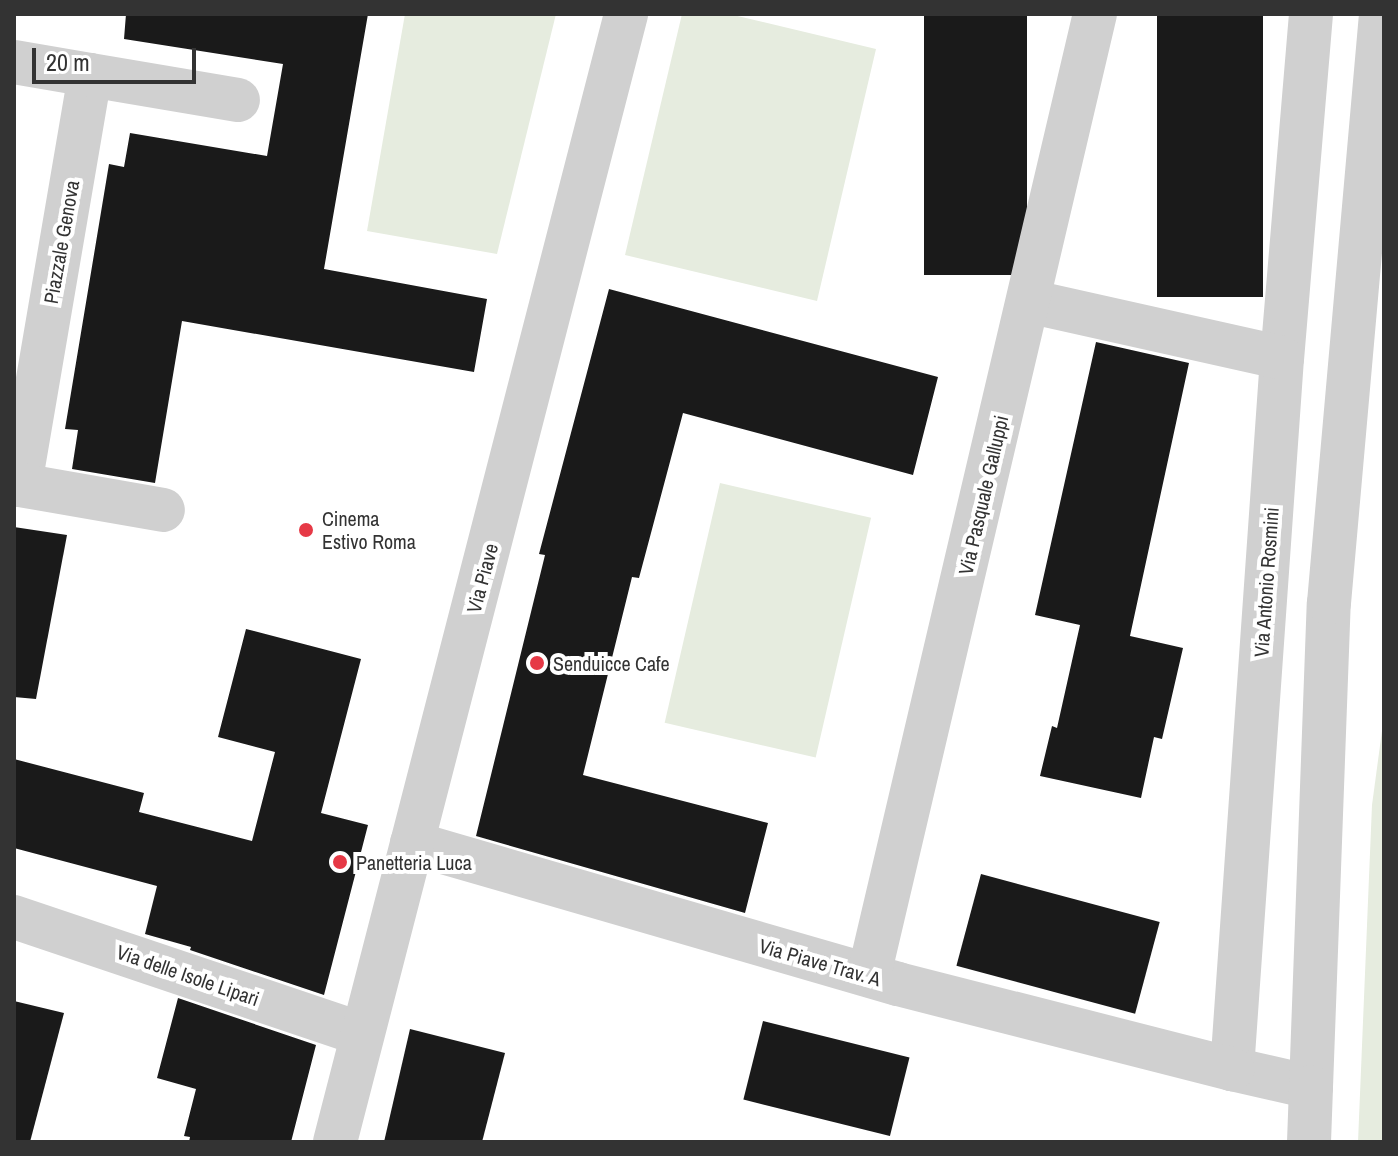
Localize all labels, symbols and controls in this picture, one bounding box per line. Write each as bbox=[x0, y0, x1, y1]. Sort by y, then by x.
scale bar bbox=[36, 32, 200, 82]
text: 20 m bbox=[46, 46, 90, 78]
street label: Piazzale Genova bbox=[38, 178, 84, 306]
street label: Via Pasquale Galluppi bbox=[953, 413, 1013, 577]
place label: Cinema Estivo Roma bbox=[322, 506, 416, 553]
street label: Via Antonio Rosmini bbox=[1249, 506, 1283, 658]
marker: Cinema Estivo Roma bbox=[297, 521, 315, 539]
street label: Via Piave bbox=[461, 541, 503, 615]
place label: Senduicce Cafe bbox=[553, 651, 670, 675]
marker: Senduicce Cafe bbox=[528, 654, 546, 672]
place label: Panetteria Luca bbox=[356, 850, 472, 874]
marker: Panetteria Luca bbox=[331, 853, 349, 871]
street label: Via Piave Trav. A bbox=[756, 933, 884, 991]
street label: Via delle Isole Lipari bbox=[114, 939, 262, 1011]

